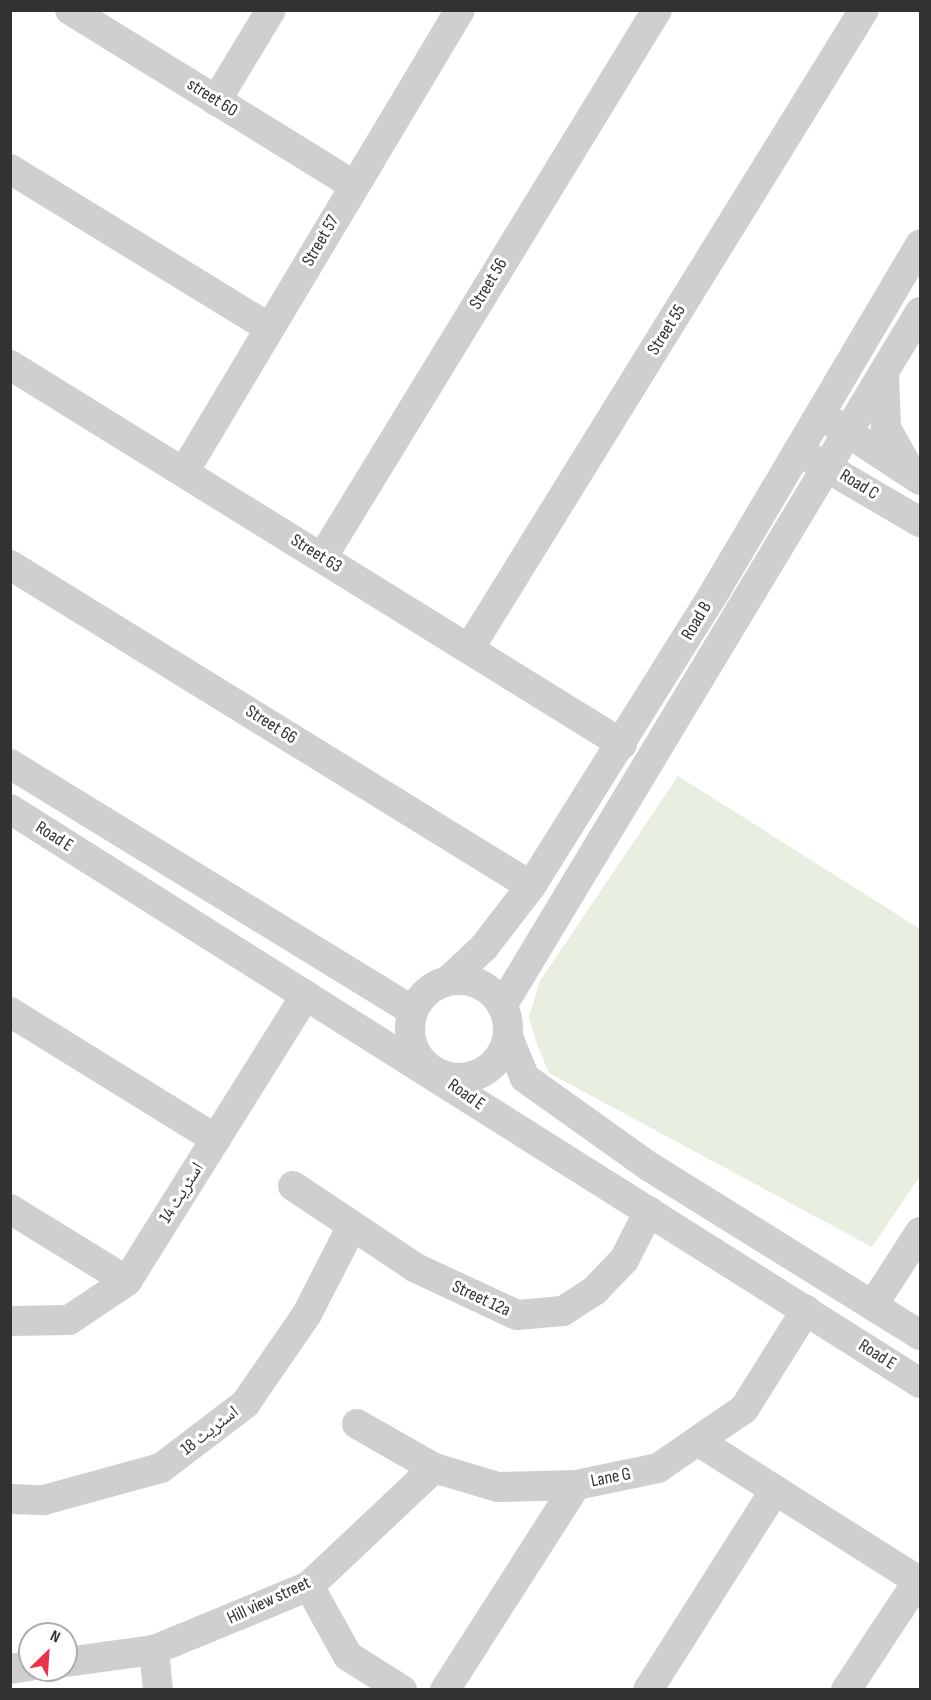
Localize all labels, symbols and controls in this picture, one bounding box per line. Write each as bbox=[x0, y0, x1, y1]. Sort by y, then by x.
street label: street 60 bbox=[183, 74, 241, 122]
street label: Street 57 bbox=[298, 212, 344, 270]
street label: Street 56 bbox=[465, 254, 513, 314]
street label: Street 55 bbox=[643, 301, 691, 359]
street label: Road C bbox=[836, 465, 882, 505]
street label: Street 63 bbox=[286, 530, 346, 578]
street label: Road B bbox=[677, 598, 717, 644]
street label: Street 66 bbox=[241, 701, 301, 749]
street label: Road E bbox=[31, 817, 77, 857]
street label: Road E bbox=[443, 1075, 489, 1115]
street label: اسٹریٹ 14 bbox=[155, 1159, 209, 1227]
street label: Street 12a bbox=[448, 1276, 514, 1322]
street label: Road E bbox=[854, 1335, 900, 1375]
street label: اسٹریٹ 18 bbox=[177, 1402, 243, 1460]
street label: Lane G bbox=[589, 1464, 633, 1492]
street label: Hill view street bbox=[224, 1572, 314, 1630]
north arrow bbox=[18, 1622, 78, 1682]
text: N bbox=[47, 1627, 63, 1647]

